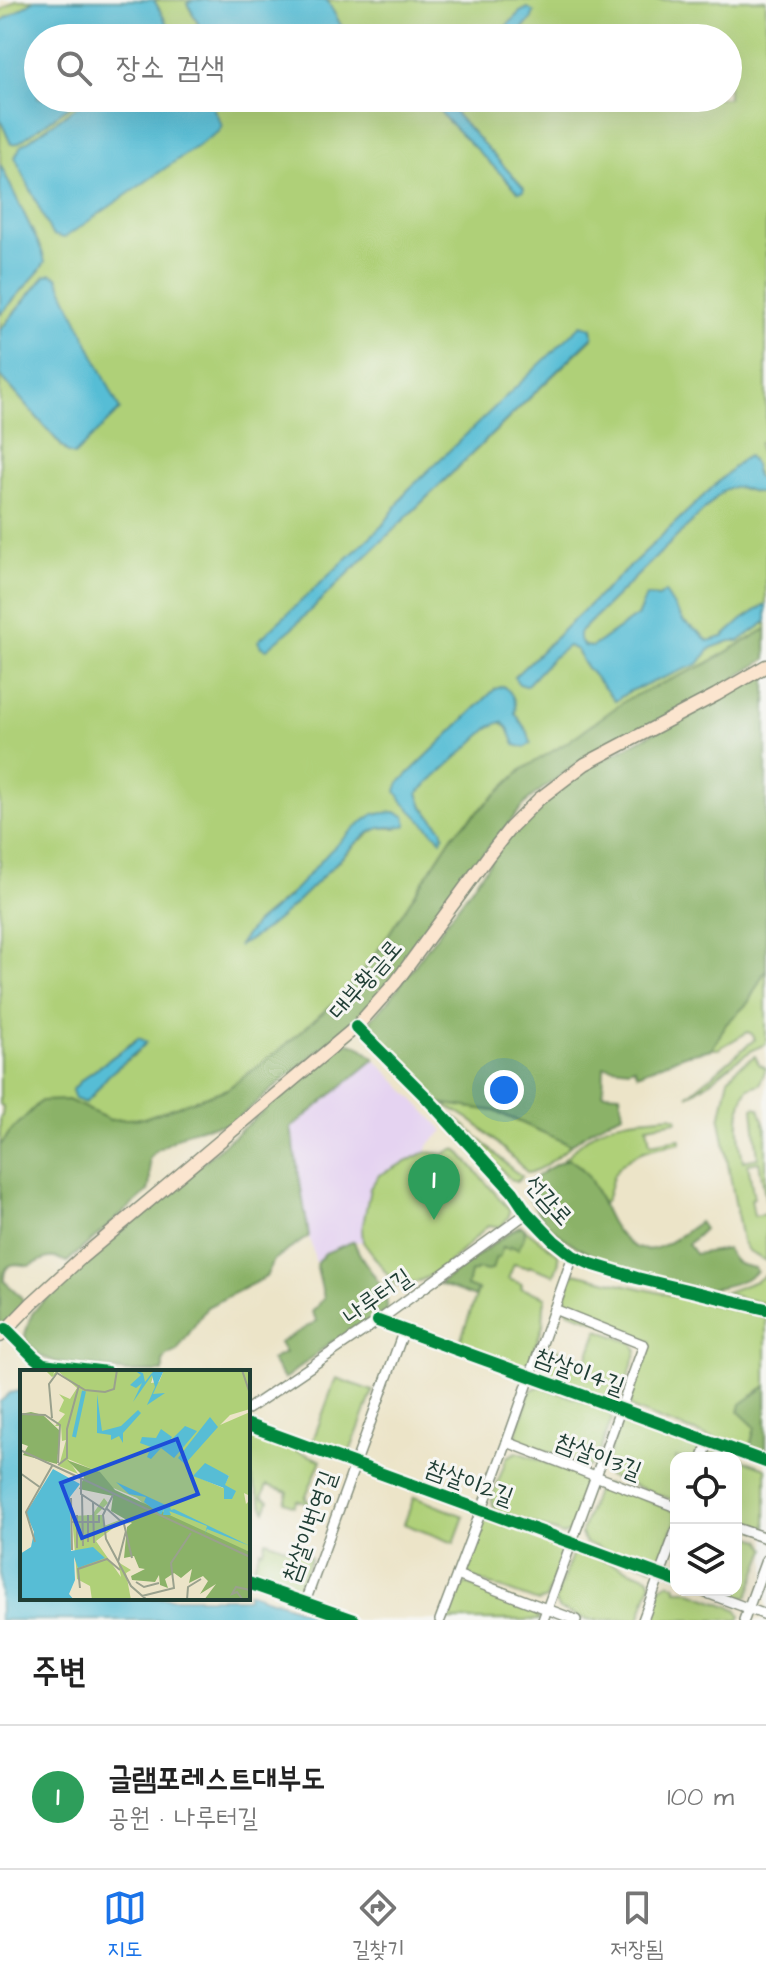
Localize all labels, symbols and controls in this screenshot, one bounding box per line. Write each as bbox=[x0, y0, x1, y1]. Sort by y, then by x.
search box bbox=[24, 24, 742, 112]
icon: search bbox=[52, 46, 96, 90]
text: 장소 검색 bbox=[116, 47, 225, 89]
street label: 대부황금로 bbox=[321, 932, 410, 1027]
your location bbox=[484, 1070, 524, 1110]
pin: 1 bbox=[408, 1154, 460, 1220]
street label: 선감로 bbox=[516, 1168, 580, 1234]
street label: 나루터길 bbox=[336, 1261, 419, 1333]
street label: 참살이4길 bbox=[530, 1340, 629, 1404]
inset map bbox=[20, 1370, 250, 1600]
street label: 참살이3길 bbox=[551, 1425, 646, 1489]
street label: 참살이2길 bbox=[421, 1451, 518, 1514]
map controls bbox=[670, 1452, 742, 1596]
button: locate bbox=[670, 1452, 742, 1524]
street label: 참살이번영길 bbox=[274, 1466, 346, 1587]
button: layers bbox=[670, 1524, 742, 1596]
text: 주변 bbox=[32, 1648, 87, 1696]
text: 글램포레스트대부도 bbox=[108, 1758, 325, 1800]
text: 1 bbox=[56, 1779, 60, 1815]
text: 100 m bbox=[667, 1779, 734, 1815]
text: 공원 · 나루터길 bbox=[108, 1800, 258, 1836]
tab: 지도 bbox=[103, 1886, 147, 1965]
tab: 길찾기 bbox=[352, 1886, 405, 1965]
tab: 저장됨 bbox=[610, 1886, 663, 1965]

